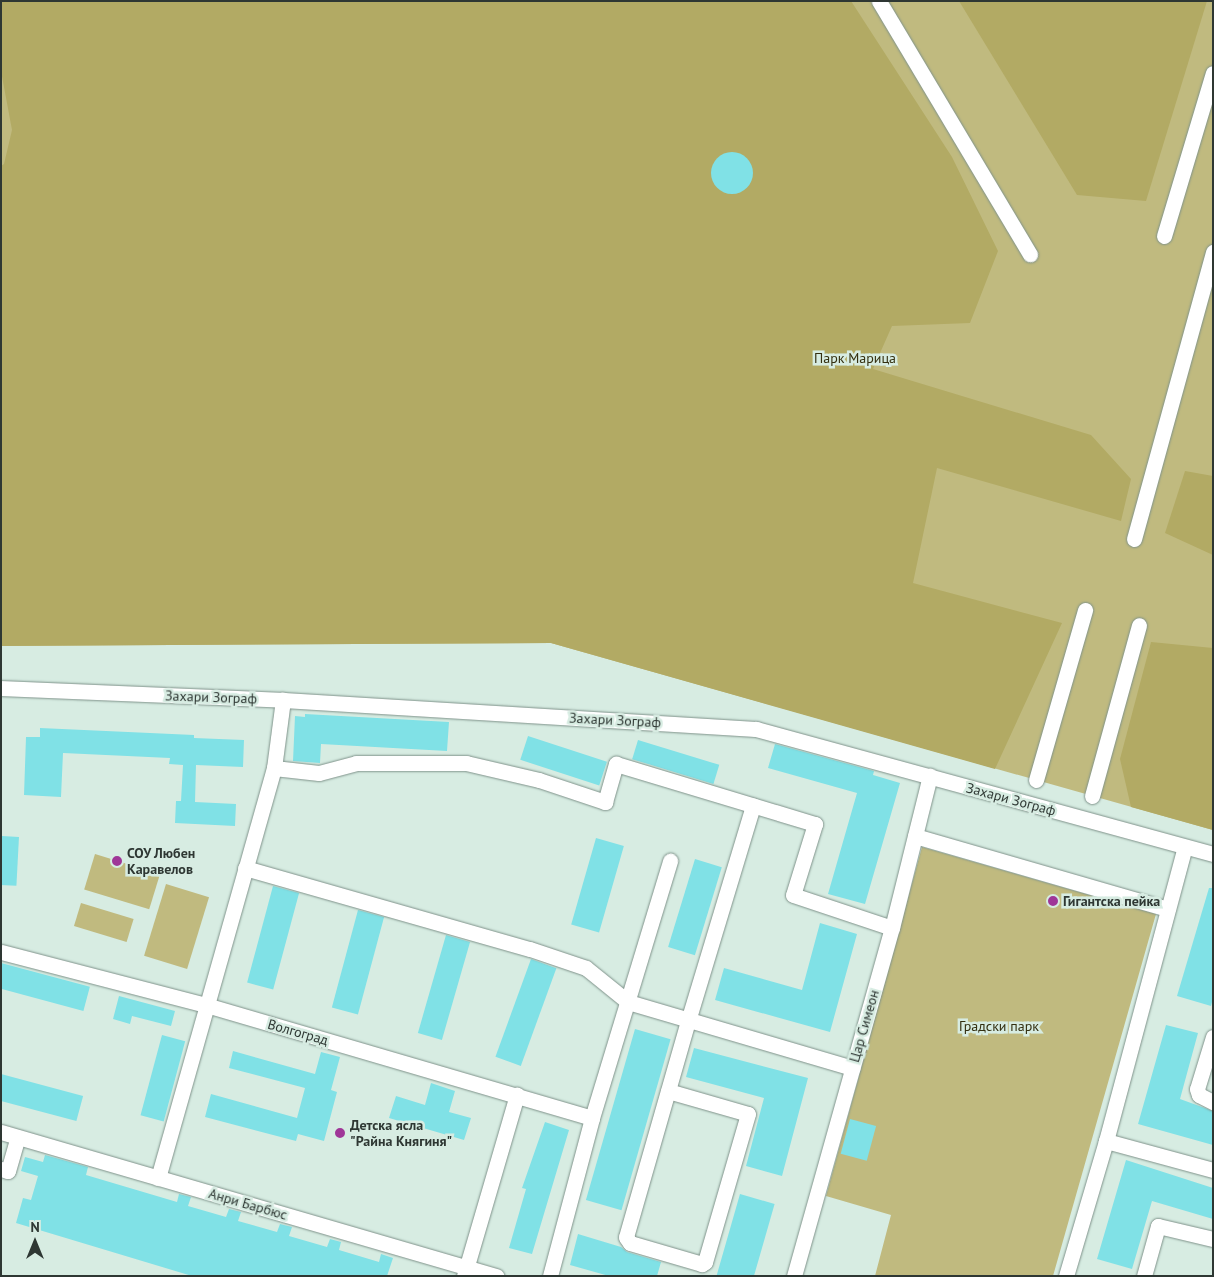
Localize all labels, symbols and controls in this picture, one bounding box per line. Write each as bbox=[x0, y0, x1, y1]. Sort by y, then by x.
park label: Парк Марица bbox=[814, 350, 896, 366]
street label: Захари Зограф bbox=[165, 687, 257, 707]
street label: Захари Зограф bbox=[569, 709, 661, 731]
street label: Захари Зограф bbox=[964, 779, 1058, 819]
place label: СОУ Любен Каравелов bbox=[127, 845, 196, 878]
marker: СОУ Любен Каравелов bbox=[111, 855, 123, 867]
place label: Гигантска пейка bbox=[1063, 893, 1160, 909]
marker: Гигантска пейка bbox=[1047, 895, 1059, 907]
street label: Цар Симеон bbox=[846, 988, 882, 1064]
street label: Волгоград bbox=[266, 1015, 330, 1049]
park label: Градски парк bbox=[959, 1018, 1039, 1034]
place label: Детска ясла "Райна Княгиня" bbox=[350, 1117, 452, 1150]
marker: Детска ясла "Райна Княгиня" bbox=[334, 1127, 346, 1139]
street label: Анри Барбюс bbox=[207, 1185, 289, 1223]
north arrow bbox=[10, 1217, 60, 1267]
text: N bbox=[30, 1218, 40, 1236]

